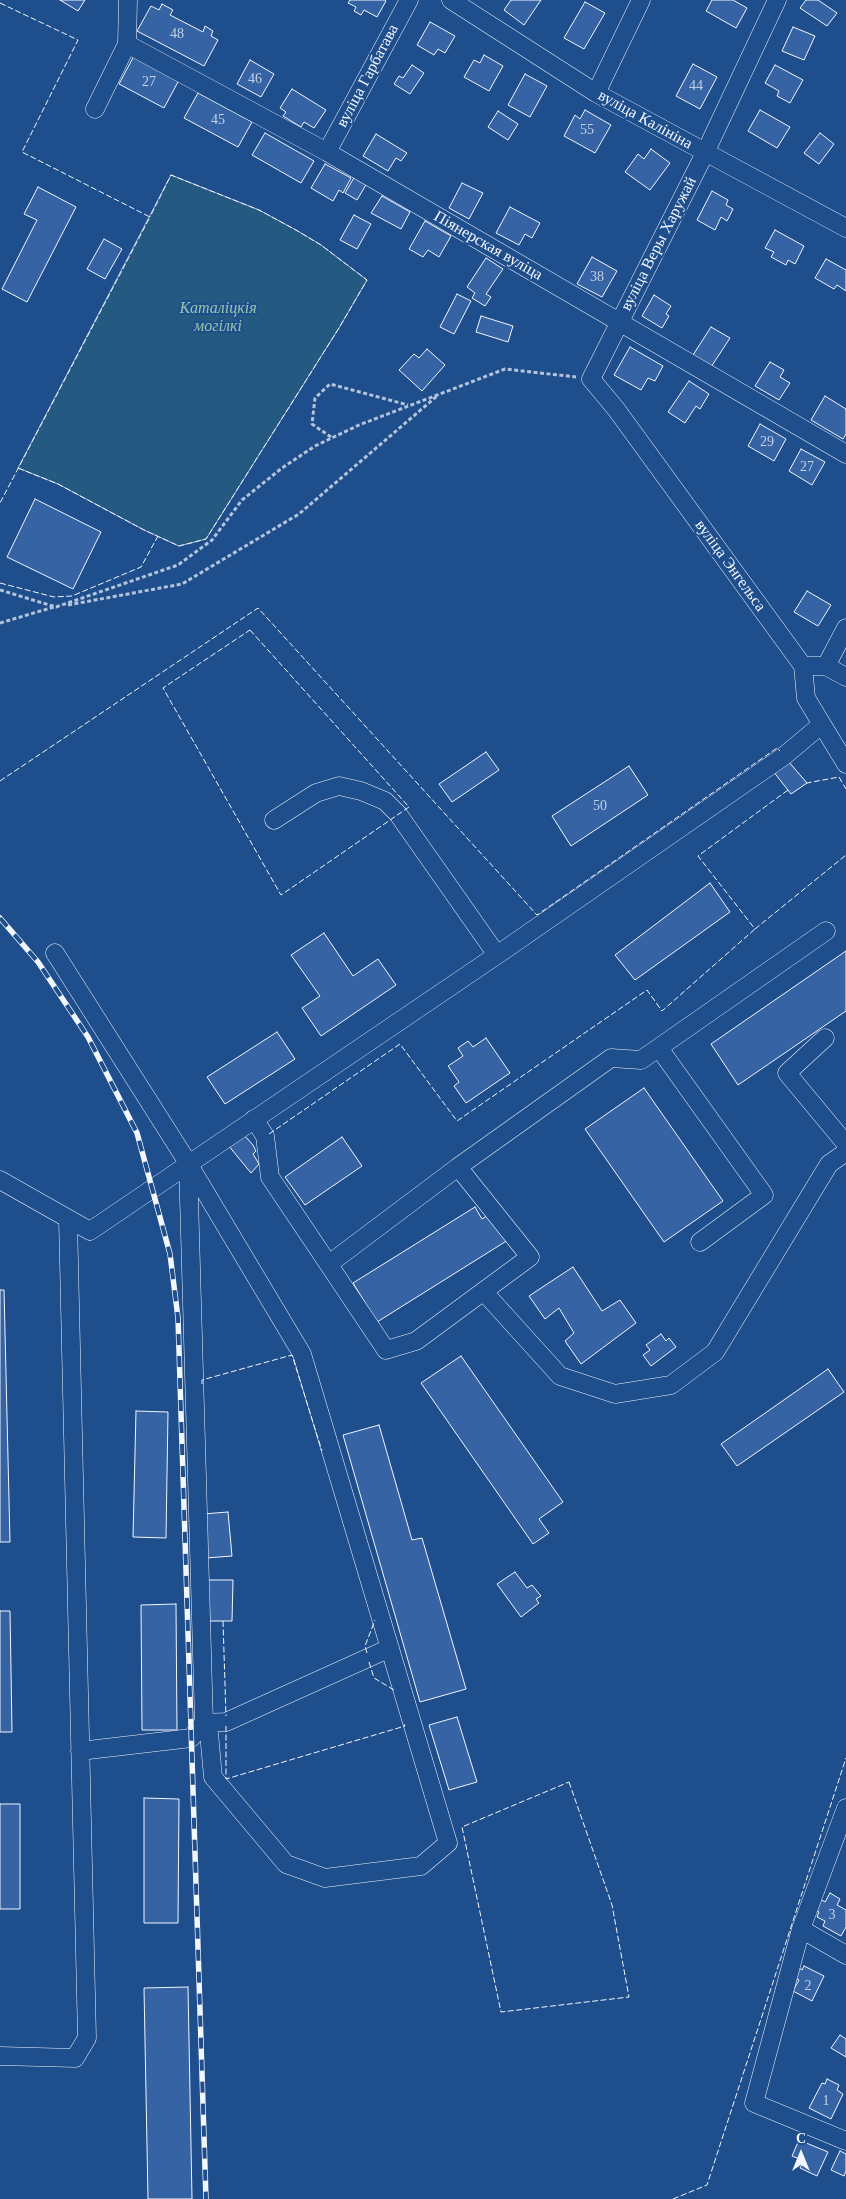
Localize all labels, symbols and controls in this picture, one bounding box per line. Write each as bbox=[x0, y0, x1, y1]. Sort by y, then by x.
street label: вуліца Гарбатава bbox=[333, 21, 403, 131]
house number: 48 bbox=[170, 26, 184, 42]
house number: 46 bbox=[248, 71, 262, 87]
house number: 27 bbox=[142, 74, 156, 90]
house number: 44 bbox=[689, 78, 703, 94]
street label: вуліца Калініна bbox=[594, 86, 696, 154]
house number: 45 bbox=[211, 112, 225, 128]
house number: 55 bbox=[580, 122, 594, 138]
street label: вуліца Веры Харужай bbox=[617, 174, 701, 314]
street label: Піянерская вуліца bbox=[430, 207, 546, 285]
house number: 38 bbox=[590, 269, 604, 285]
park label: Каталіцкія могілкі bbox=[179, 299, 257, 337]
house number: 29 bbox=[760, 434, 774, 450]
house number: 27 bbox=[800, 459, 814, 475]
street label: вуліца Энгельса bbox=[690, 516, 770, 616]
house number: 50 bbox=[593, 798, 607, 814]
house number: 3 bbox=[829, 1907, 836, 1923]
house number: 2 bbox=[804, 1978, 811, 1994]
house number: 1 bbox=[822, 2093, 829, 2109]
north arrow bbox=[776, 2129, 826, 2179]
text: С bbox=[796, 2131, 806, 2146]

